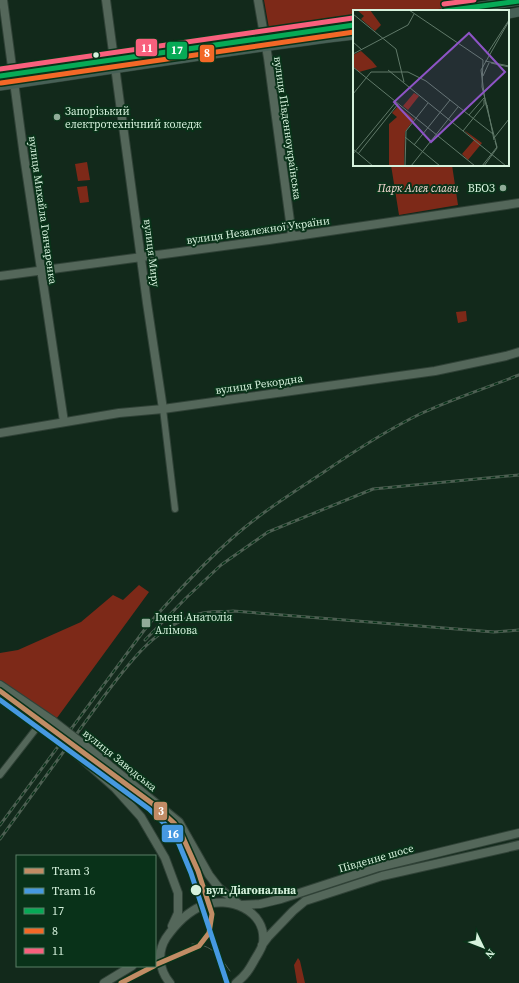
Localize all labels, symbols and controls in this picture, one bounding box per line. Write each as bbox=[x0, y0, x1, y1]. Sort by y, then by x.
inset map bbox=[353, 10, 509, 166]
line badge: 11 bbox=[135, 38, 158, 57]
text: 11 bbox=[141, 41, 153, 56]
line badge: 17 bbox=[166, 41, 188, 60]
text: 17 bbox=[171, 43, 183, 58]
line badge: 8 bbox=[199, 44, 215, 63]
text: 8 bbox=[204, 46, 210, 61]
unlabelled marker bbox=[91, 50, 101, 60]
street label: вулиця Південноукраїнська bbox=[270, 55, 305, 201]
place label: Запорізький електротехнічний коледж bbox=[65, 104, 202, 132]
marker: Запорізький електротехнічний коледж bbox=[52, 112, 62, 122]
street label: вулиця Михайла Гончаренка bbox=[25, 135, 60, 286]
park label: Парк Алея слави bbox=[376, 181, 459, 196]
place label: ВБОЗ bbox=[468, 181, 495, 196]
marker: ВБОЗ bbox=[498, 183, 508, 193]
street label: вулиця Незалежної України bbox=[185, 213, 331, 248]
street label: вулиця Миру bbox=[140, 218, 163, 288]
street label: вулиця Рекордна bbox=[214, 371, 304, 398]
place label: Імені Анатолія Алімова bbox=[155, 610, 232, 638]
marker: Імені Анатолія Алімова bbox=[140, 617, 152, 629]
street label: вулиця Заводська bbox=[80, 726, 160, 795]
line badge: 3 bbox=[153, 801, 168, 821]
text: 3 bbox=[158, 804, 164, 819]
line badge: 16 bbox=[161, 824, 184, 843]
text: 16 bbox=[167, 827, 179, 842]
street label: Південне шосе bbox=[337, 840, 416, 876]
legend bbox=[16, 855, 156, 967]
text: Tram 3 bbox=[52, 863, 90, 879]
text: Tram 16 bbox=[52, 883, 96, 899]
marker: вул. Діагональна bbox=[189, 883, 203, 897]
place label: вул. Діагональна bbox=[206, 883, 296, 898]
text: 17 bbox=[52, 903, 64, 919]
text: 8 bbox=[52, 923, 58, 939]
north arrow bbox=[463, 927, 503, 967]
text: 11 bbox=[52, 943, 64, 959]
text: N bbox=[482, 945, 498, 962]

